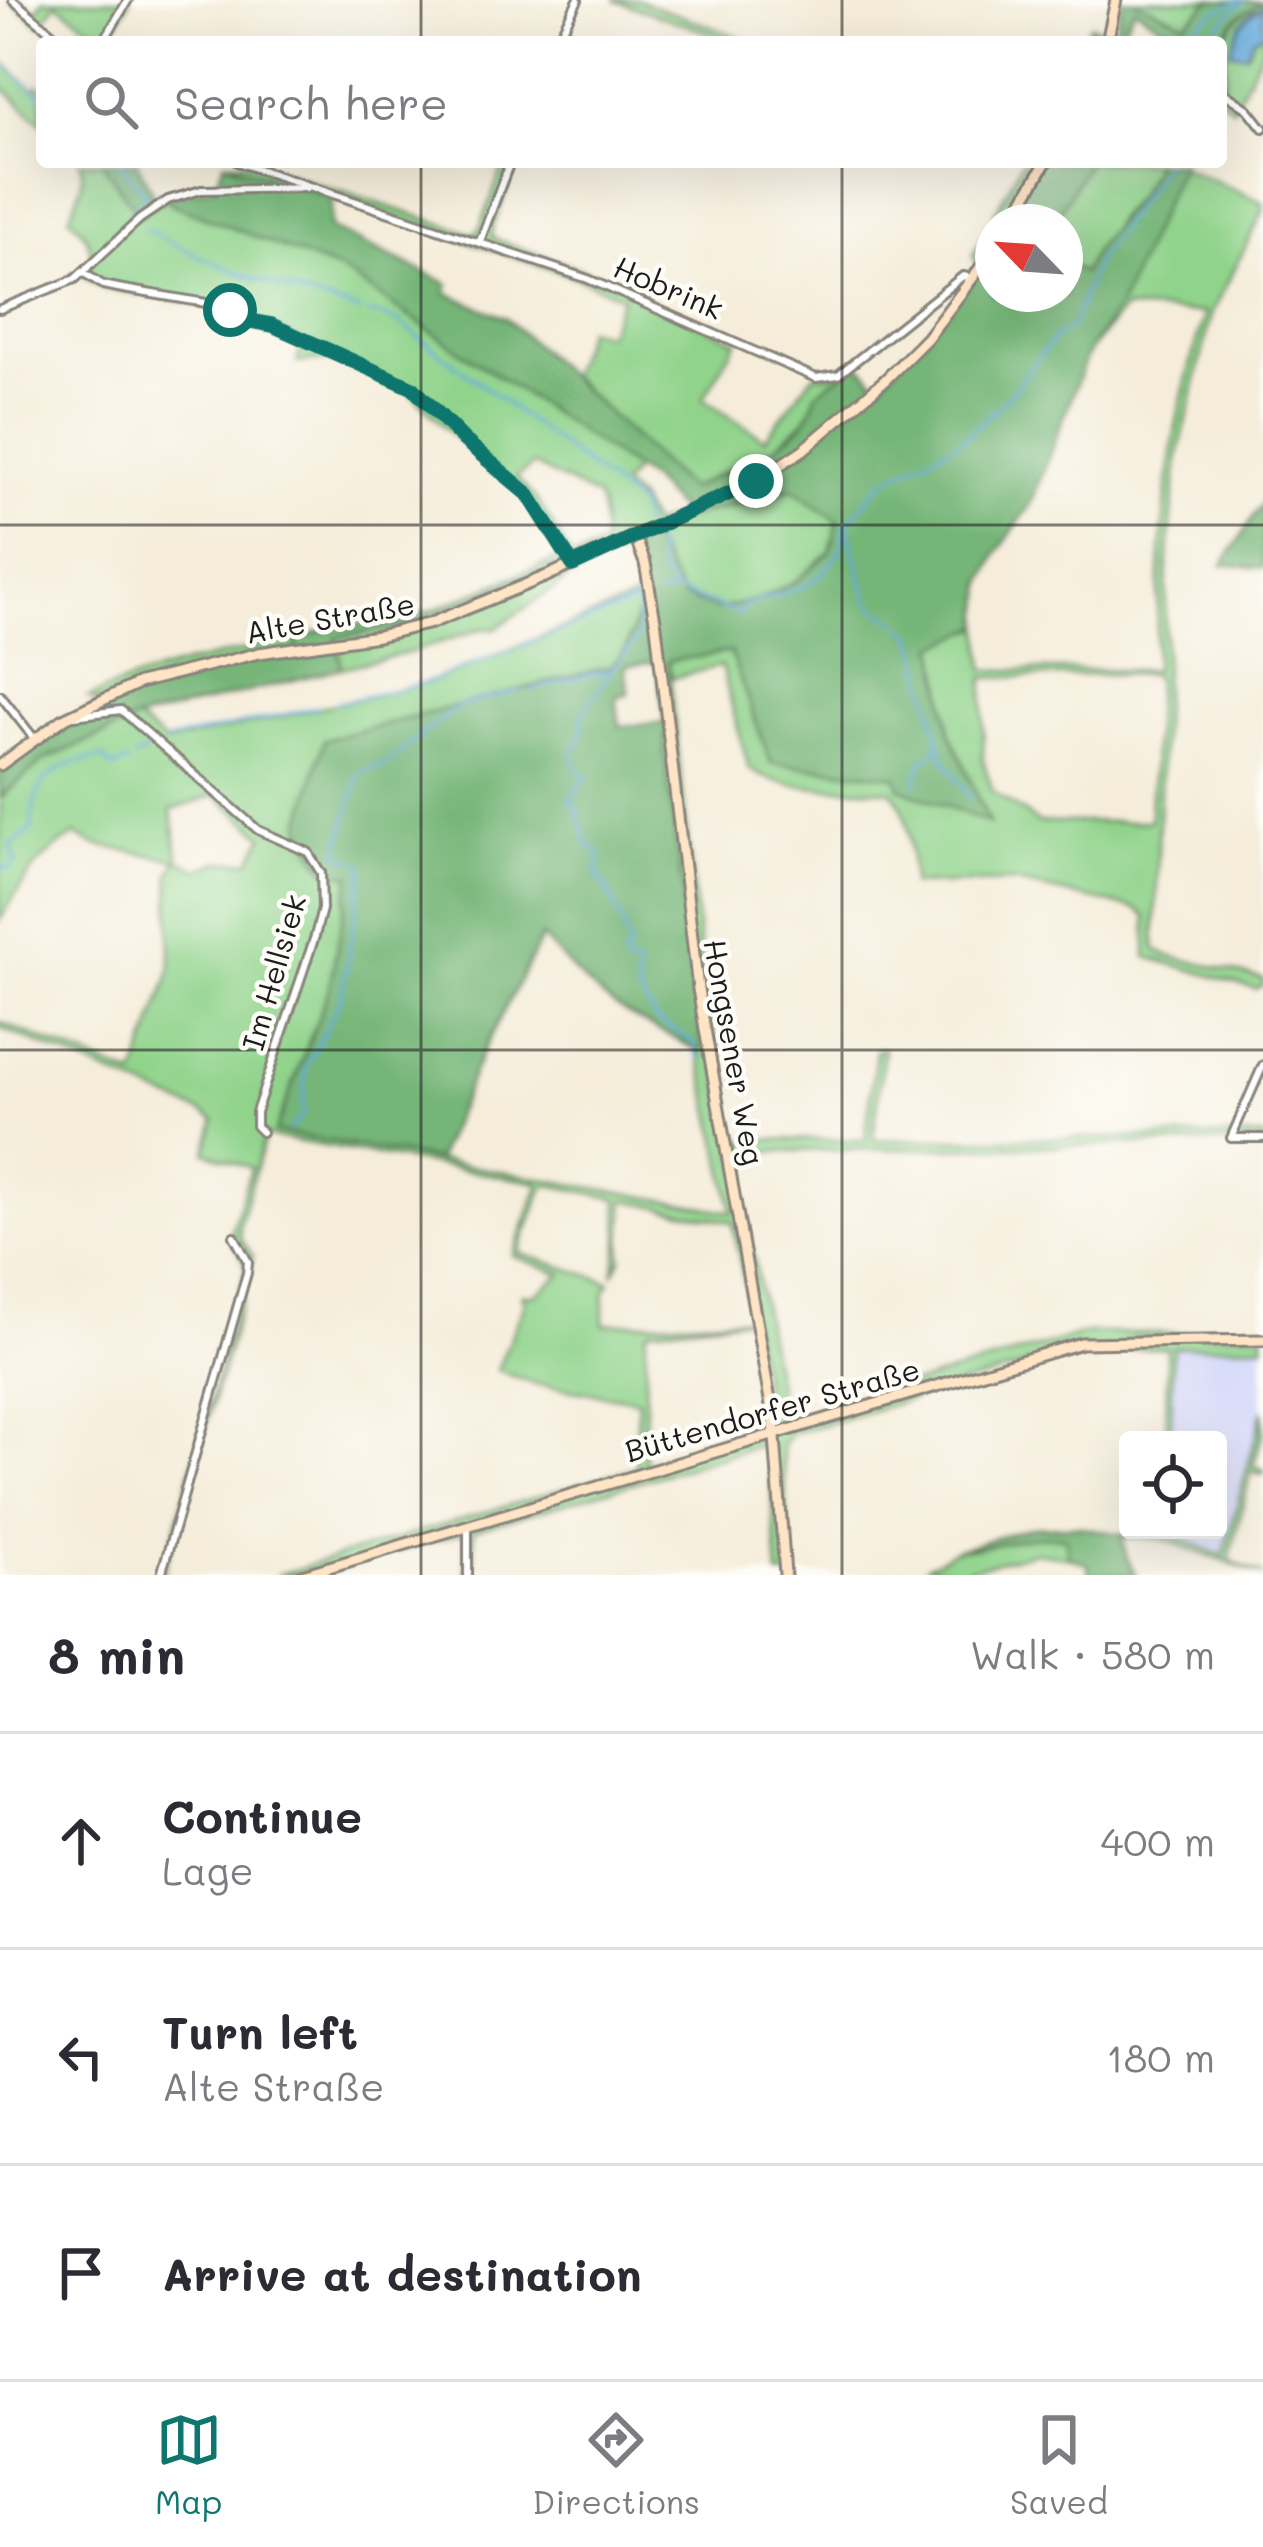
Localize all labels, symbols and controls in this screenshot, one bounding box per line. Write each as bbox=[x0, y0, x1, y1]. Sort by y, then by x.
search box bbox=[36, 36, 1227, 168]
icon: search bbox=[78, 69, 144, 135]
text: Search here bbox=[174, 73, 448, 131]
north arrow bbox=[975, 204, 1083, 312]
street label: Hobrink bbox=[608, 246, 730, 328]
route start bbox=[203, 283, 257, 337]
route end bbox=[729, 454, 783, 508]
street label: Alte Straße bbox=[242, 582, 418, 652]
street label: Im Hellsiek bbox=[232, 890, 314, 1054]
street label: Hongsener Weg bbox=[695, 936, 775, 1168]
street label: Büttendorfer Straße bbox=[620, 1348, 924, 1470]
map controls bbox=[1119, 1431, 1227, 1539]
button: locate bbox=[1119, 1431, 1227, 1539]
text: 8 min bbox=[48, 1620, 185, 1687]
text: Walk · 580 m bbox=[970, 1628, 1215, 1679]
text: Continue bbox=[162, 1786, 362, 1844]
icon: ahead bbox=[48, 1808, 114, 1874]
text: 400 m bbox=[1100, 1815, 1215, 1866]
text: Lage bbox=[162, 1844, 254, 1895]
text: Turn left bbox=[162, 2002, 358, 2060]
icon: left bbox=[48, 2024, 114, 2090]
text: 180 m bbox=[1106, 2031, 1215, 2082]
text: Alte Straße bbox=[162, 2060, 384, 2111]
icon: arrive bbox=[48, 2240, 114, 2306]
text: Arrive at destination bbox=[162, 2244, 642, 2302]
tab: Map bbox=[155, 2407, 222, 2522]
tab: Directions bbox=[532, 2407, 700, 2522]
tab: Saved bbox=[1010, 2407, 1108, 2522]

